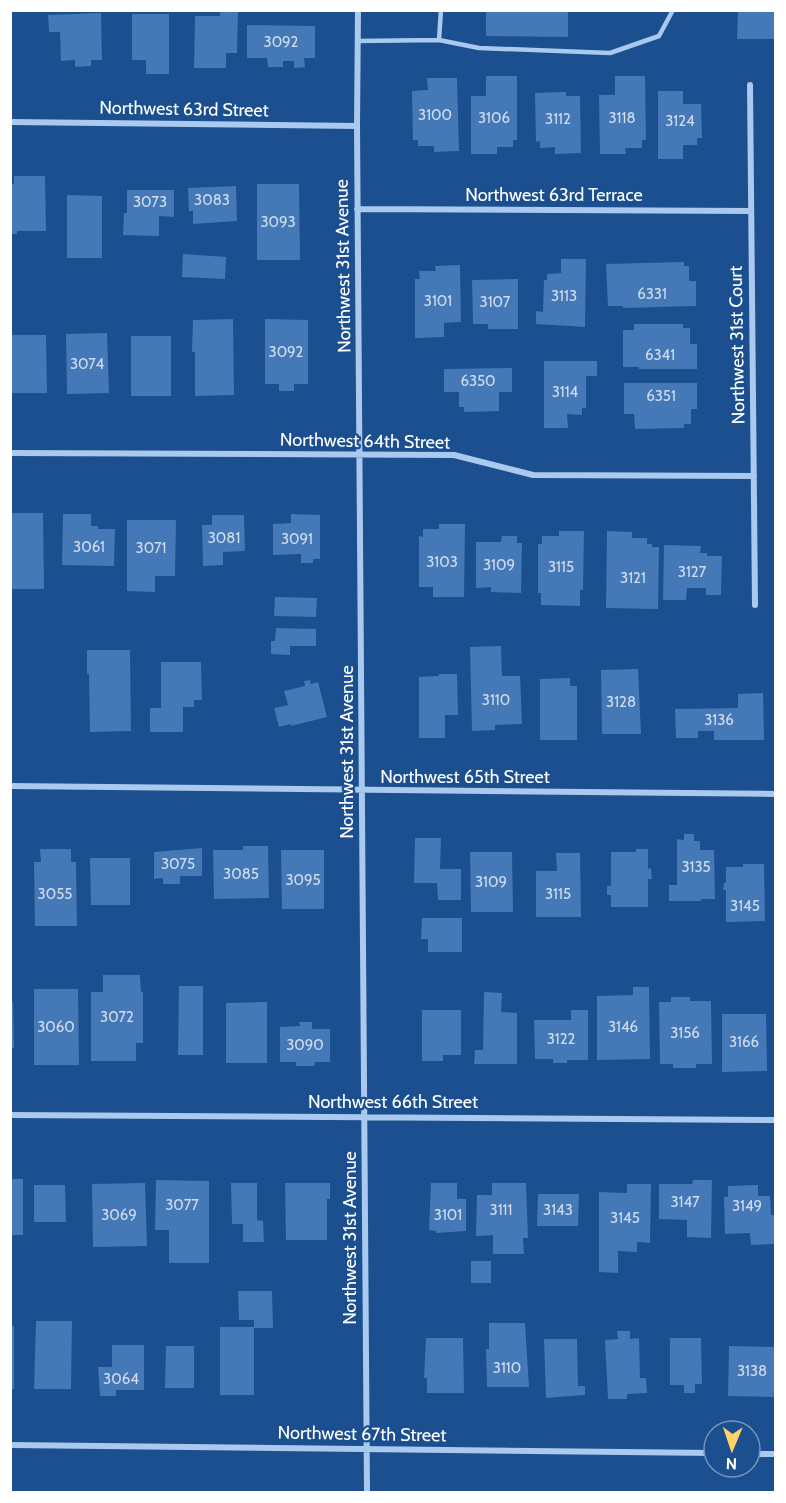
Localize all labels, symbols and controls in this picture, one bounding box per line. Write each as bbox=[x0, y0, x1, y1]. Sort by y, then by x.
house number: 3092 bbox=[264, 33, 299, 51]
street label: Northwest 63rd Street bbox=[99, 97, 269, 121]
house number: 3100 bbox=[418, 106, 452, 124]
house number: 3106 bbox=[478, 109, 510, 127]
house number: 3118 bbox=[609, 109, 636, 127]
house number: 3112 bbox=[545, 110, 571, 128]
house number: 3124 bbox=[665, 112, 695, 130]
street label: Northwest 31st Avenue bbox=[330, 179, 356, 353]
street label: Northwest 63rd Terrace bbox=[465, 184, 643, 206]
house number: 3083 bbox=[194, 191, 230, 209]
house number: 3073 bbox=[133, 193, 167, 211]
house number: 3093 bbox=[260, 213, 296, 231]
street label: Northwest 31st Court bbox=[725, 266, 749, 424]
house number: 6331 bbox=[637, 285, 667, 303]
house number: 3113 bbox=[551, 287, 577, 305]
house number: 3101 bbox=[424, 292, 452, 310]
house number: 3107 bbox=[480, 293, 511, 311]
house number: 3092 bbox=[269, 343, 304, 361]
house number: 6341 bbox=[645, 346, 675, 364]
house number: 3074 bbox=[70, 355, 104, 373]
house number: 6350 bbox=[460, 372, 496, 390]
house number: 3114 bbox=[552, 383, 579, 401]
house number: 6351 bbox=[646, 387, 676, 405]
street label: Northwest 64th Street bbox=[280, 429, 450, 453]
house number: 3081 bbox=[208, 529, 240, 547]
house number: 3091 bbox=[281, 530, 313, 548]
house number: 3061 bbox=[73, 538, 105, 556]
house number: 3071 bbox=[136, 539, 166, 557]
house number: 3103 bbox=[426, 553, 458, 571]
house number: 3109 bbox=[483, 556, 515, 574]
house number: 3115 bbox=[548, 558, 574, 576]
house number: 3127 bbox=[678, 563, 707, 581]
house number: 3121 bbox=[620, 569, 646, 587]
street label: Northwest 31st Avenue bbox=[336, 665, 358, 839]
house number: 3110 bbox=[482, 691, 510, 709]
house number: 3128 bbox=[606, 693, 636, 711]
house number: 3136 bbox=[704, 711, 734, 729]
street label: Northwest 65th Street bbox=[380, 766, 550, 788]
house number: 3075 bbox=[161, 855, 195, 873]
house number: 3135 bbox=[681, 858, 711, 876]
house number: 3085 bbox=[223, 865, 259, 883]
house number: 3095 bbox=[285, 871, 321, 889]
house number: 3109 bbox=[475, 873, 507, 891]
house number: 3055 bbox=[38, 885, 72, 903]
house number: 3115 bbox=[545, 885, 571, 903]
house number: 3145 bbox=[730, 897, 760, 915]
house number: 3072 bbox=[100, 1008, 134, 1026]
house number: 3060 bbox=[37, 1018, 75, 1036]
house number: 3146 bbox=[608, 1018, 638, 1036]
house number: 3156 bbox=[670, 1024, 700, 1042]
house number: 3122 bbox=[547, 1030, 575, 1048]
house number: 3166 bbox=[729, 1033, 759, 1051]
house number: 3090 bbox=[286, 1036, 324, 1054]
street label: Northwest 66th Street bbox=[308, 1091, 478, 1113]
street label: Northwest 31st Avenue bbox=[339, 1151, 361, 1325]
house number: 3147 bbox=[670, 1193, 700, 1211]
house number: 3077 bbox=[165, 1196, 199, 1214]
house number: 3149 bbox=[732, 1197, 762, 1215]
house number: 3111 bbox=[490, 1201, 512, 1219]
house number: 3143 bbox=[543, 1201, 573, 1219]
house number: 3069 bbox=[101, 1206, 137, 1224]
house number: 3101 bbox=[434, 1206, 462, 1224]
house number: 3145 bbox=[610, 1209, 640, 1227]
house number: 3110 bbox=[493, 1359, 521, 1377]
house number: 3138 bbox=[737, 1362, 767, 1380]
house number: 3064 bbox=[103, 1370, 139, 1388]
north arrow bbox=[702, 1419, 762, 1479]
street label: Northwest 67th Street bbox=[277, 1422, 447, 1446]
text: N bbox=[726, 1454, 737, 1473]

